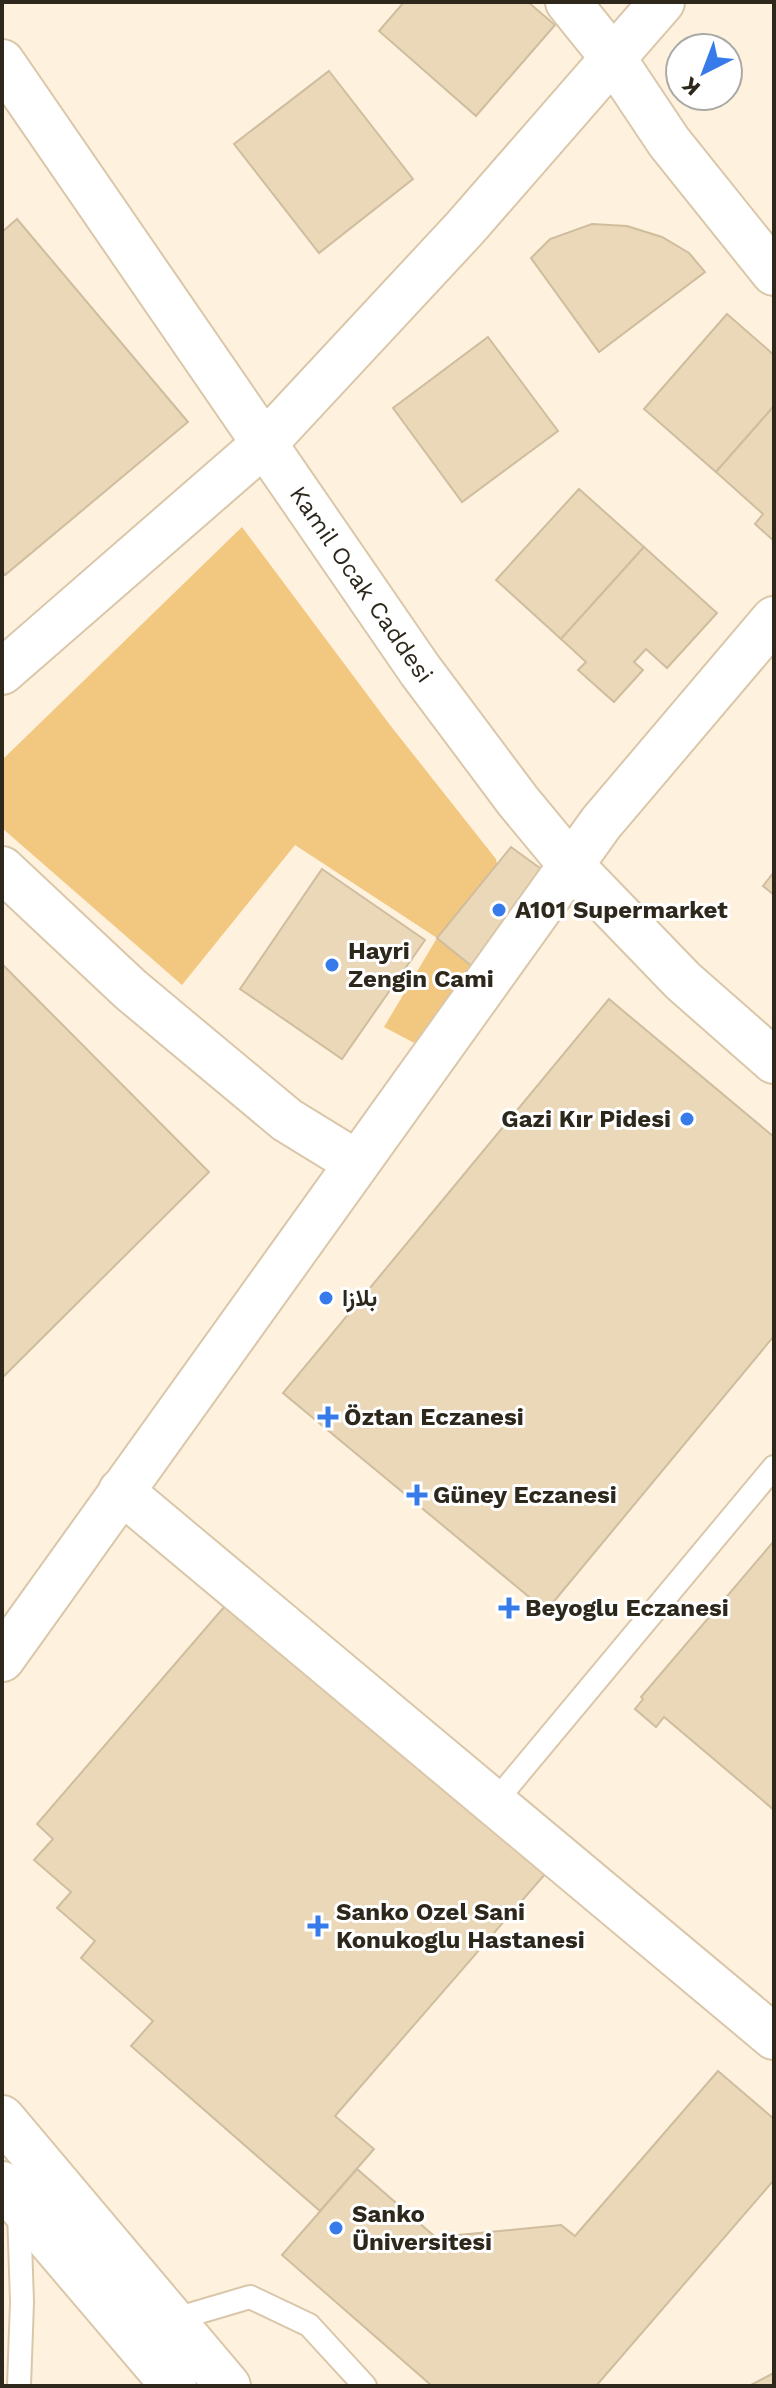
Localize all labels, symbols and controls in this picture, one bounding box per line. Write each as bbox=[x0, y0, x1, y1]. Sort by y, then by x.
north arrow bbox=[664, 32, 744, 112]
text: K bbox=[676, 72, 705, 101]
street label: Kamil Ocak Caddesi bbox=[284, 481, 439, 688]
place label: A101 Supermarket bbox=[515, 896, 728, 924]
marker: A101 Supermarket bbox=[490, 901, 508, 919]
place label: Hayri Zengin Cami bbox=[348, 937, 494, 993]
marker: Hayri Zengin Cami bbox=[323, 956, 341, 974]
place label: Gazi Kır Pidesi bbox=[501, 1105, 671, 1133]
marker: Gazi Kır Pidesi bbox=[678, 1110, 696, 1128]
place label: بلازا bbox=[342, 1284, 377, 1313]
marker: بلازا bbox=[317, 1289, 335, 1307]
place label: Öztan Eczanesi bbox=[344, 1403, 524, 1431]
marker: Öztan Eczanesi bbox=[319, 1408, 337, 1426]
place label: Güney Eczanesi bbox=[433, 1481, 617, 1509]
marker: Güney Eczanesi bbox=[408, 1486, 426, 1504]
place label: Beyoglu Eczanesi bbox=[525, 1594, 729, 1622]
marker: Beyoglu Eczanesi bbox=[500, 1599, 518, 1617]
place label: Sanko Ozel Sani Konukoglu Hastanesi bbox=[336, 1898, 585, 1954]
marker: Sanko Ozel Sani Konukoglu Hastanesi bbox=[307, 1915, 329, 1937]
place label: Sanko Üniversitesi bbox=[352, 2200, 492, 2256]
marker: Sanko Üniversitesi bbox=[327, 2219, 345, 2237]

